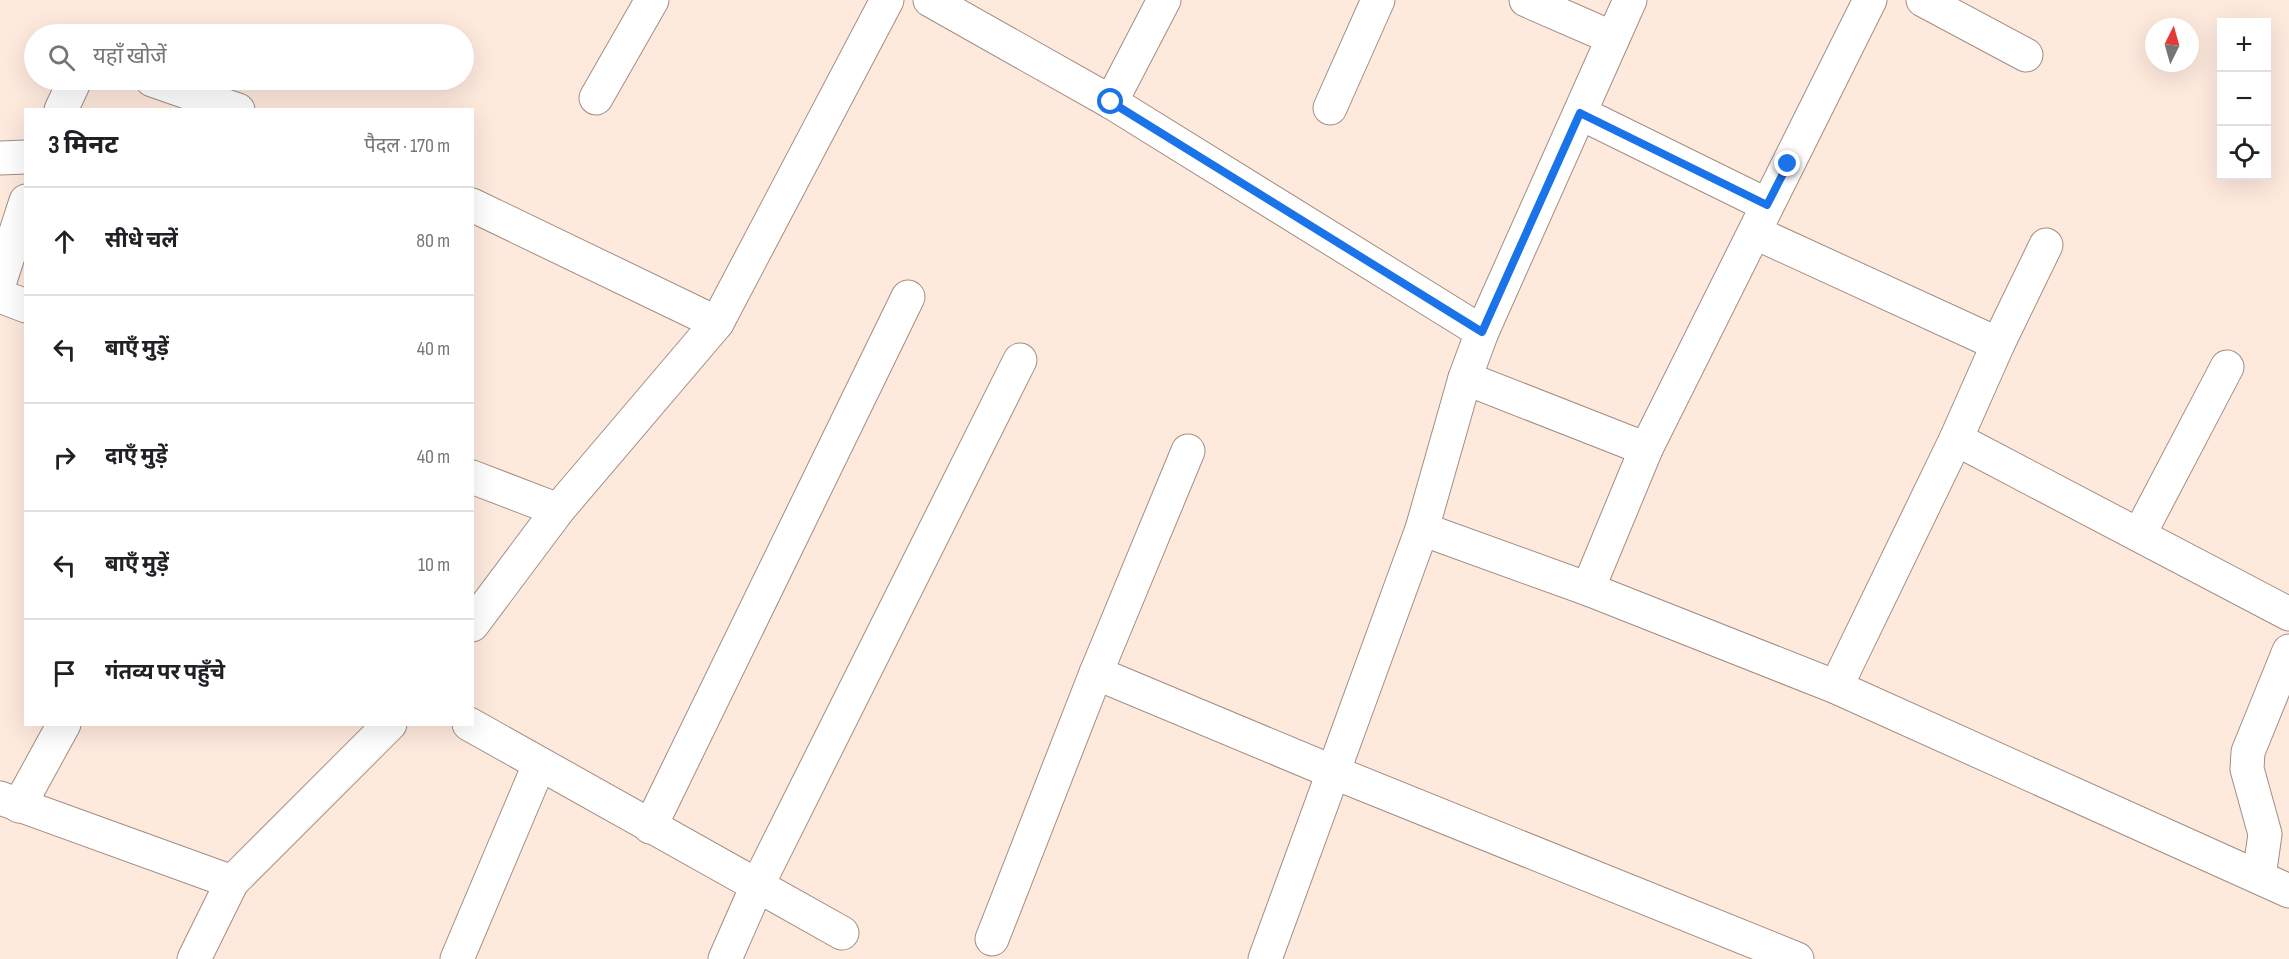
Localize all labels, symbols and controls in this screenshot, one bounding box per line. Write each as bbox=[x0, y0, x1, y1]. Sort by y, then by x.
north arrow bbox=[2145, 18, 2199, 72]
map controls bbox=[2217, 18, 2271, 180]
button: + bbox=[2217, 18, 2271, 72]
search box bbox=[24, 24, 474, 90]
icon: search bbox=[45, 41, 78, 74]
text: यहाँ खोजें bbox=[93, 43, 167, 70]
button: − bbox=[2217, 72, 2271, 126]
route start bbox=[1097, 88, 1123, 114]
button: locate bbox=[2217, 126, 2271, 180]
text: 3 मिनट bbox=[48, 130, 118, 161]
text: पैदल · 170 m bbox=[364, 134, 450, 158]
route end bbox=[1774, 150, 1800, 176]
icon: ahead bbox=[48, 225, 81, 258]
text: सीधे चलें bbox=[105, 227, 178, 254]
text: 80 m bbox=[416, 229, 450, 253]
icon: left bbox=[48, 333, 81, 366]
text: बाएँ मुड़ें bbox=[105, 335, 169, 362]
text: 40 m bbox=[417, 337, 450, 361]
icon: right bbox=[48, 441, 81, 474]
text: दाएँ मुड़ें bbox=[105, 443, 168, 470]
text: 40 m bbox=[417, 445, 450, 469]
icon: left bbox=[48, 549, 81, 582]
text: बाएँ मुड़ें bbox=[105, 551, 169, 578]
text: 10 m bbox=[418, 553, 450, 577]
icon: arrive bbox=[48, 657, 81, 690]
text: गंतव्य पर पहुँचे bbox=[105, 659, 225, 686]

